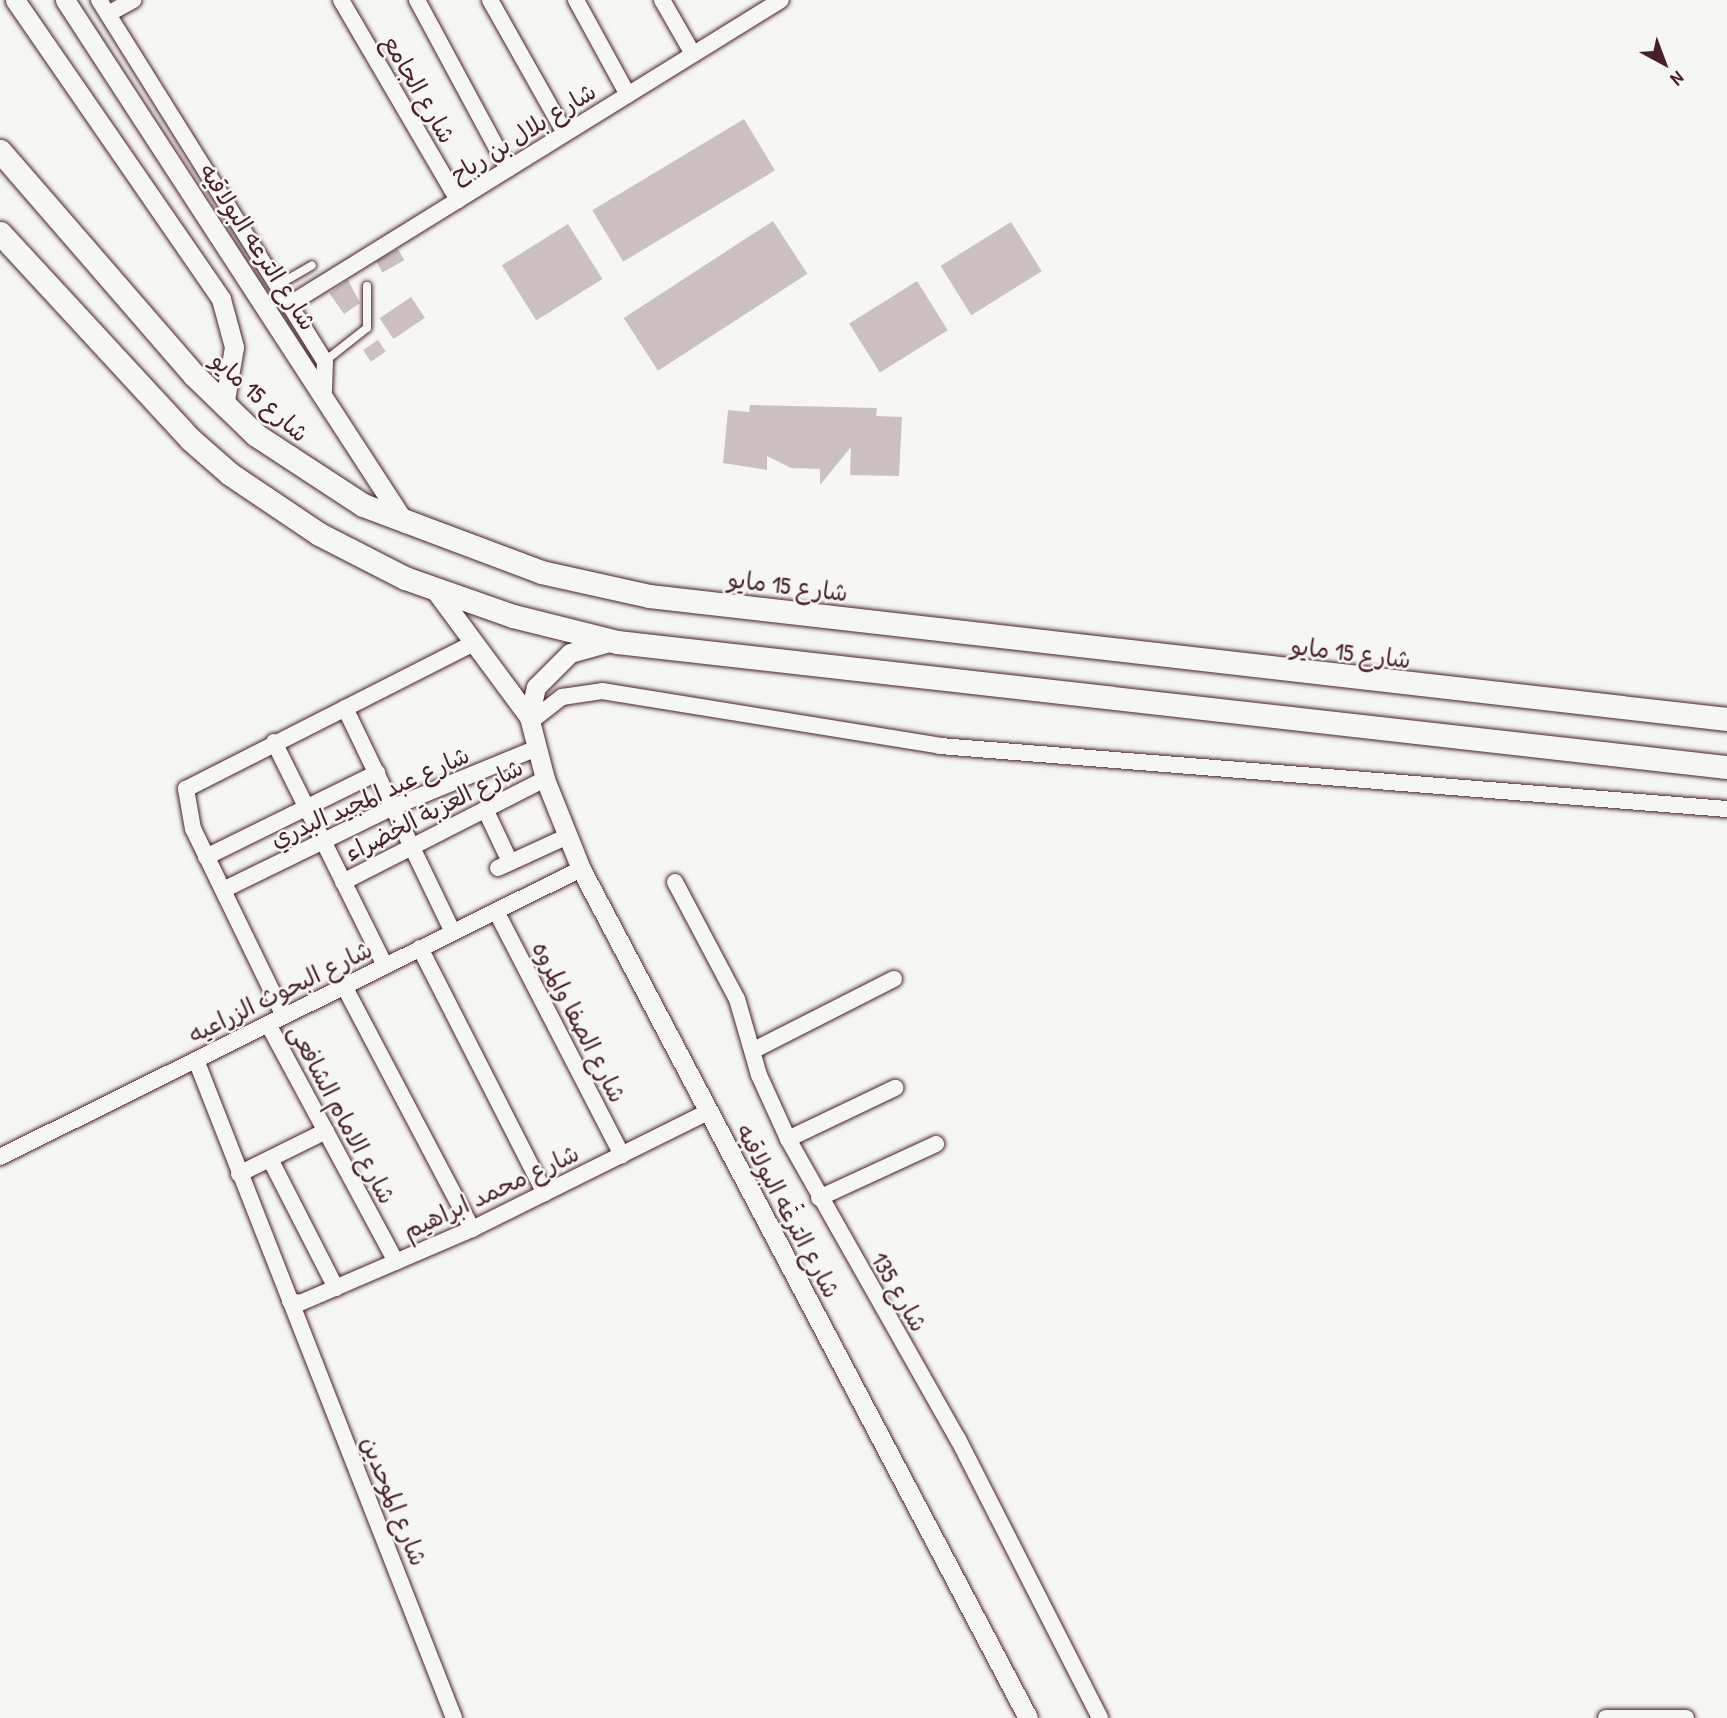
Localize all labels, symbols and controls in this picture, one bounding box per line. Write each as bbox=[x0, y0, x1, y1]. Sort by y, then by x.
north arrow bbox=[1629, 28, 1699, 98]
street label: شارع الجامع bbox=[376, 30, 462, 148]
text: N bbox=[1665, 66, 1690, 92]
street label: شارع بلال بن رباح bbox=[445, 77, 601, 189]
street label: شارع الترعه البولاقيه bbox=[193, 158, 323, 336]
street label: شارع 15 مايو bbox=[206, 346, 314, 448]
street label: شارع 15 مايو bbox=[726, 564, 850, 608]
street label: شارع 15 مايو bbox=[1289, 631, 1413, 675]
street label: شارع عبد المجيد البدري bbox=[266, 740, 474, 854]
street label: شارع العزبة الخضراء bbox=[340, 753, 528, 867]
street label: شارع البحوث الزراعيه bbox=[183, 935, 377, 1049]
street label: شارع الصفا والمروه bbox=[526, 937, 632, 1107]
street label: شارع الامام الشافعى bbox=[283, 1019, 401, 1209]
street label: شارع الترعه البولاقيه bbox=[730, 1119, 846, 1303]
street label: شارع محمد ابراهيم bbox=[399, 1139, 583, 1245]
street label: شارع 135 bbox=[865, 1247, 933, 1337]
street label: شارع الموحدين bbox=[355, 1432, 433, 1570]

